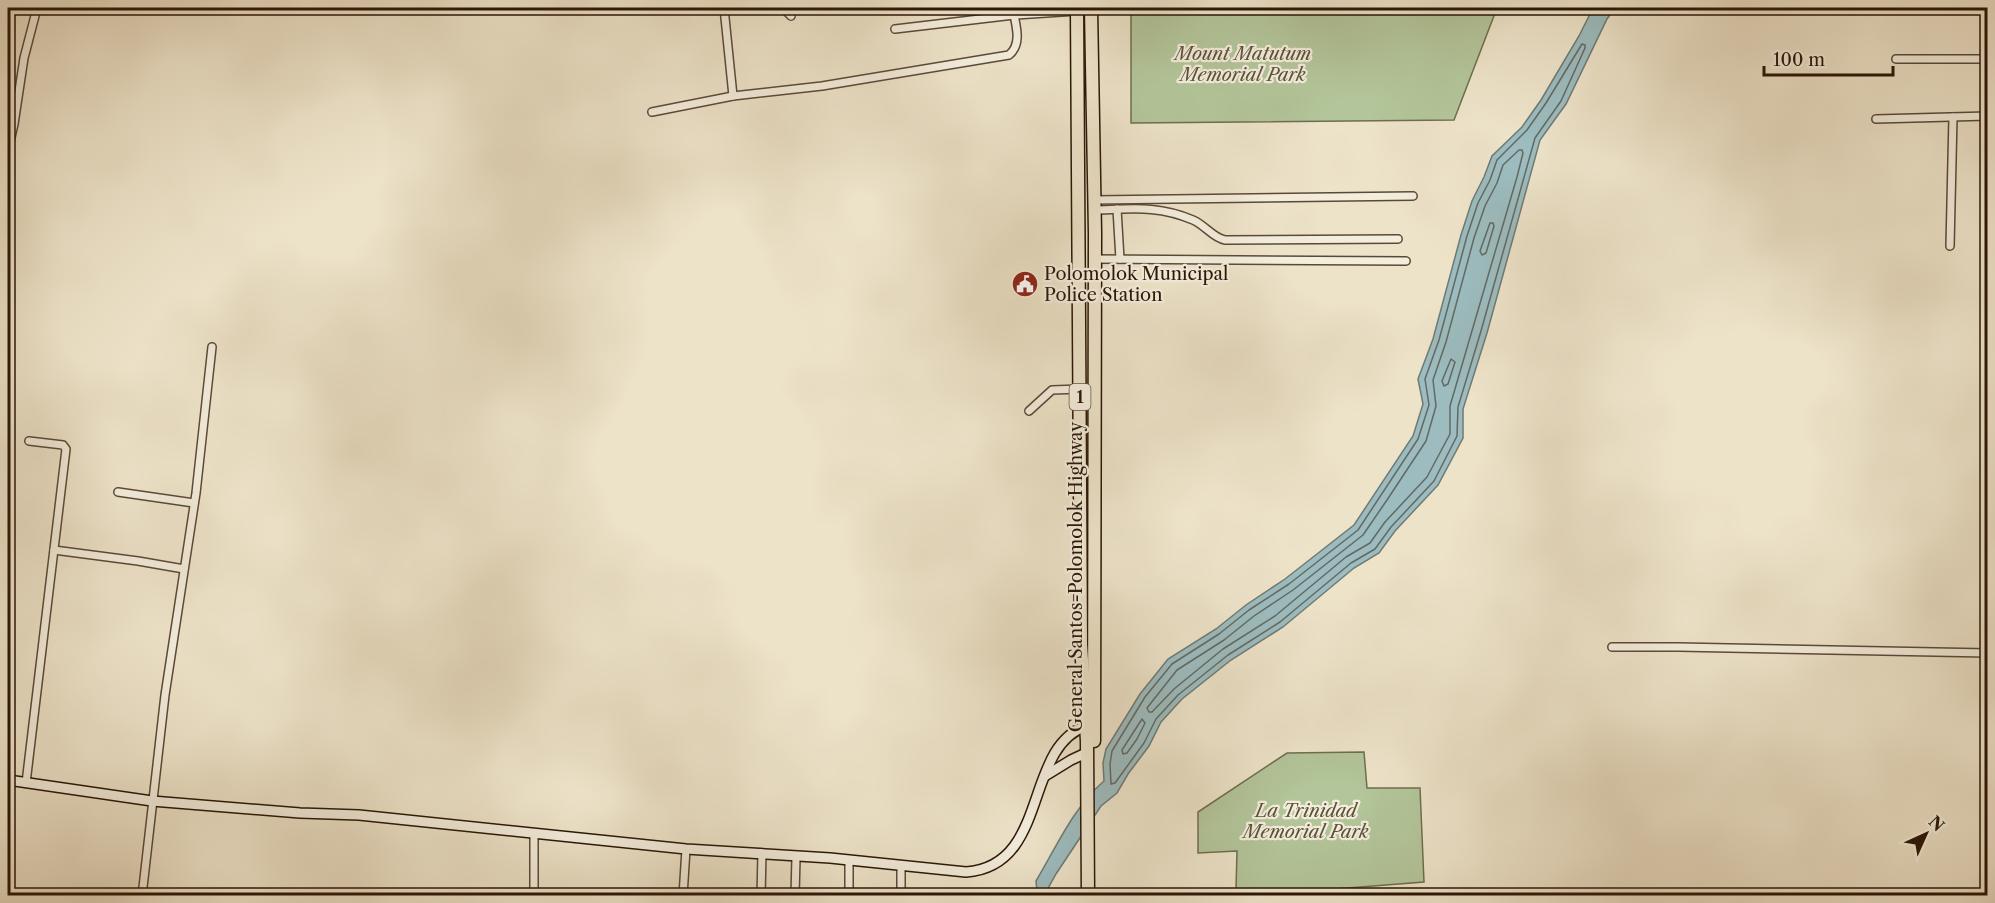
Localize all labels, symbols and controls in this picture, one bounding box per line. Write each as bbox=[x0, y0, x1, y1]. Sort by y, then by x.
scale bar bbox=[1764, 39, 1893, 77]
park label: Mount Matutum Memorial Park bbox=[1173, 43, 1311, 86]
text: 100 m bbox=[1773, 49, 1825, 71]
place label: Polomolok Municipal Police Station bbox=[1044, 263, 1228, 306]
public building icon: Polomolok Municipal Police Station bbox=[1010, 269, 1040, 299]
road number: 1 bbox=[1070, 384, 1090, 410]
street label: General Santos-Polomolok Highway bbox=[1065, 421, 1087, 732]
park label: La Trinidad Memorial Park bbox=[1241, 800, 1369, 843]
north arrow bbox=[1896, 804, 1956, 864]
text: N bbox=[1925, 811, 1949, 835]

